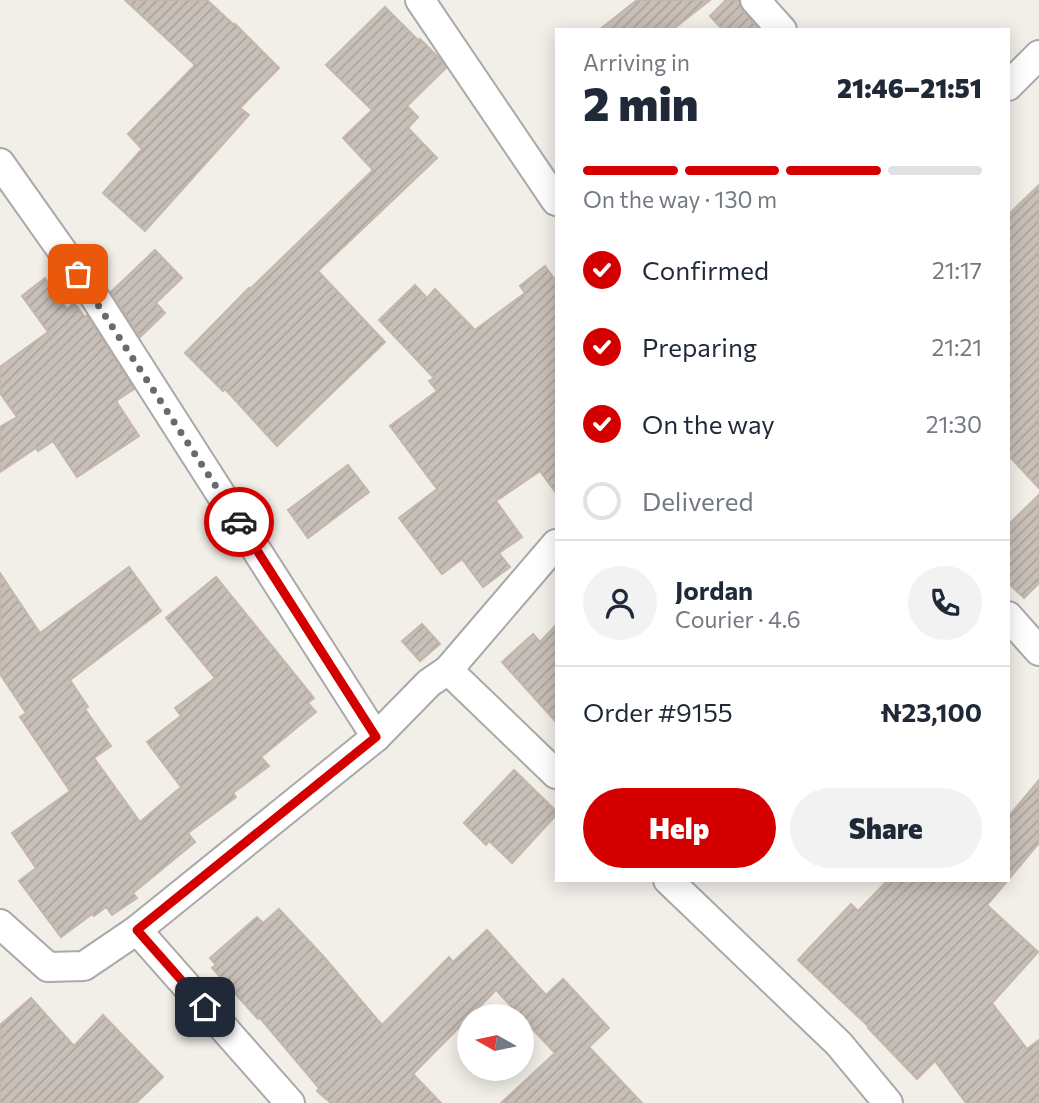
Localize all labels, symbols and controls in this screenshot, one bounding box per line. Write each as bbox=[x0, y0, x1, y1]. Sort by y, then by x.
text: Arriving in bbox=[583, 48, 690, 76]
text: 21:46–21:51 bbox=[837, 72, 982, 103]
text: 2 min bbox=[583, 74, 699, 130]
text: On the way · 130 m bbox=[583, 185, 777, 213]
pin bbox=[48, 244, 108, 304]
icon: check bbox=[583, 251, 621, 289]
text: Confirmed bbox=[642, 254, 769, 285]
icon: bag bbox=[59, 255, 97, 293]
text: 21:17 bbox=[932, 256, 982, 284]
icon: check bbox=[583, 328, 621, 366]
text: Preparing bbox=[642, 331, 757, 362]
text: 21:21 bbox=[931, 333, 982, 361]
icon: check bbox=[583, 405, 621, 443]
text: On the way bbox=[642, 408, 775, 439]
text: 21:30 bbox=[926, 410, 982, 438]
text: Delivered bbox=[642, 485, 753, 516]
courier bbox=[204, 487, 274, 557]
icon: car bbox=[220, 503, 258, 541]
button: person bbox=[583, 566, 657, 640]
button: phone bbox=[908, 566, 982, 640]
text: Jordan bbox=[675, 574, 753, 605]
text: Courier · 4.6 bbox=[675, 605, 801, 633]
text: Order #9155 bbox=[583, 696, 733, 727]
text: ₦23,100 bbox=[881, 696, 982, 727]
button: Help bbox=[583, 788, 776, 868]
button: Share bbox=[790, 788, 982, 868]
pin bbox=[175, 977, 235, 1037]
icon: home bbox=[186, 988, 224, 1026]
north arrow bbox=[457, 1004, 534, 1082]
map controls bbox=[457, 1004, 534, 1081]

